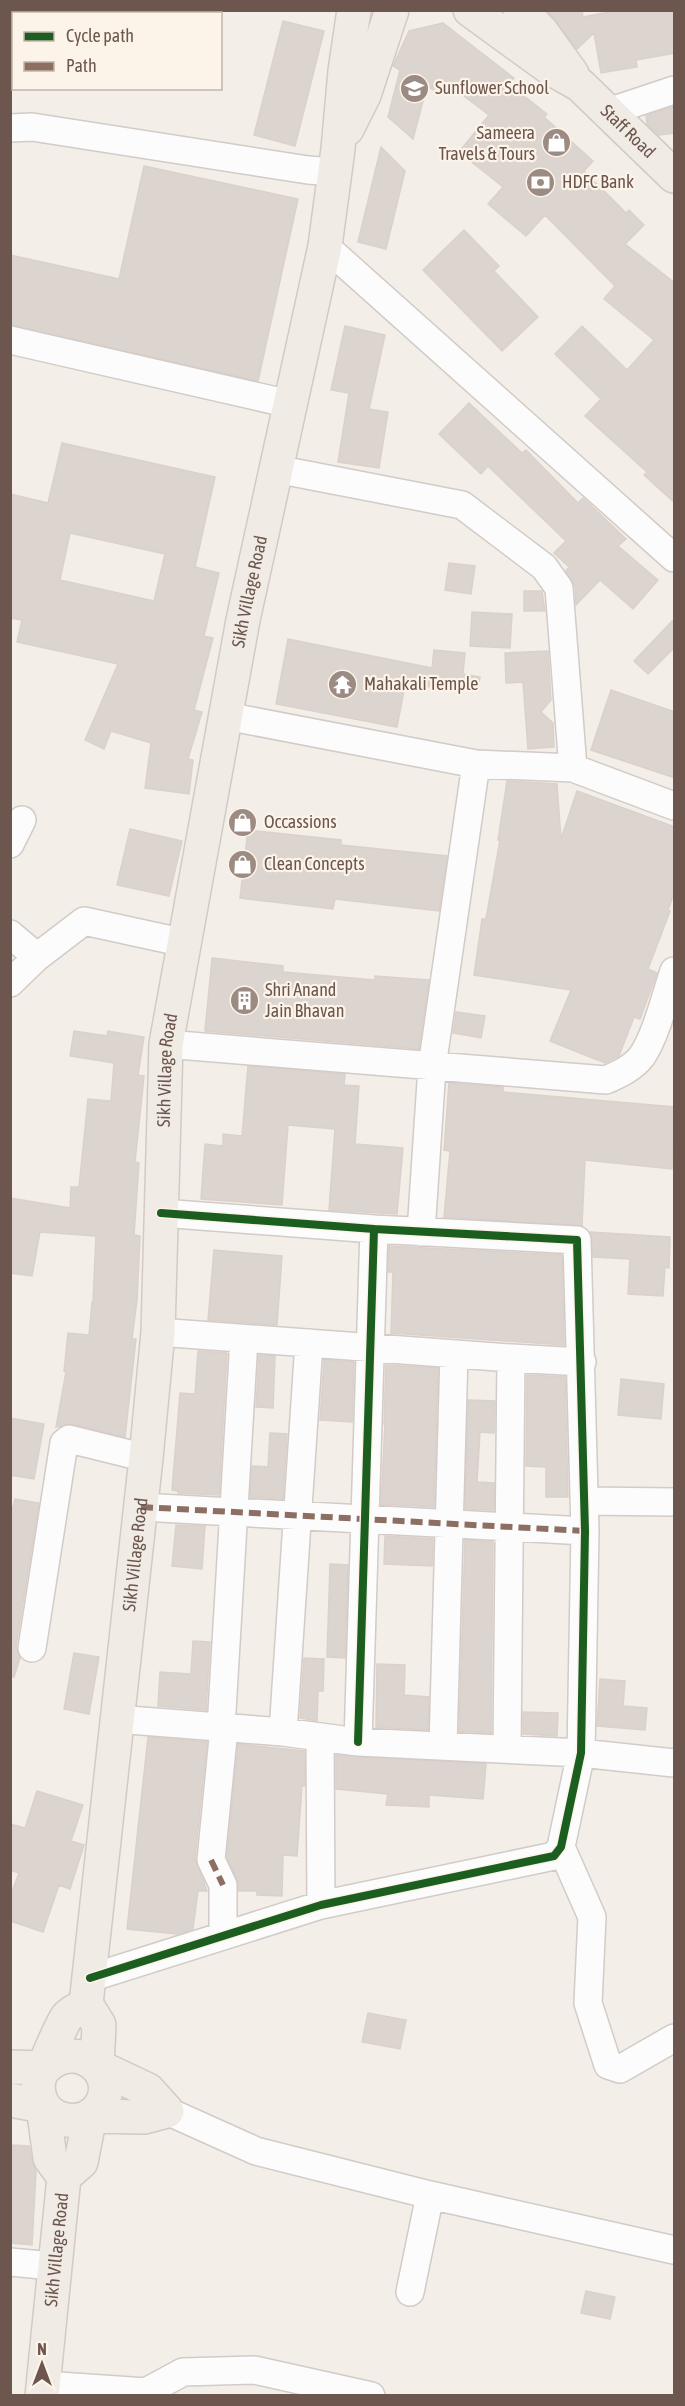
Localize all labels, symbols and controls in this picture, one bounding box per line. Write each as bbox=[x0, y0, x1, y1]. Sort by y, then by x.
legend bbox=[12, 12, 222, 90]
text: Cycle path bbox=[66, 25, 134, 46]
text: Path bbox=[66, 55, 97, 76]
school or university icon: Sunflower School bbox=[398, 72, 430, 104]
place label: Sunflower School bbox=[435, 77, 549, 98]
street label: Staff Road bbox=[597, 100, 660, 162]
place label: Sameera Travels & Tours bbox=[438, 122, 535, 164]
shop icon: Sameera Travels & Tours bbox=[540, 127, 572, 159]
bank icon: HDFC Bank bbox=[525, 166, 557, 198]
place label: HDFC Bank bbox=[562, 171, 634, 192]
street label: Sikh Village Road bbox=[227, 533, 271, 649]
temple icon: Mahakali Temple bbox=[327, 668, 359, 700]
place label: Mahakali Temple bbox=[364, 673, 478, 694]
shop icon: Occassions bbox=[227, 806, 259, 838]
place label: Occassions bbox=[264, 811, 337, 832]
shop icon: Clean Concepts bbox=[227, 848, 259, 880]
place label: Clean Concepts bbox=[264, 853, 365, 874]
place label: Shri Anand Jain Bhavan bbox=[265, 979, 344, 1021]
building icon: Shri Anand Jain Bhavan bbox=[228, 984, 260, 1016]
street label: Sikh Village Road bbox=[153, 1011, 181, 1127]
street label: Sikh Village Road bbox=[118, 1497, 152, 1613]
street label: Sikh Village Road bbox=[40, 2192, 72, 2308]
north arrow bbox=[12, 2334, 72, 2394]
text: N bbox=[37, 2340, 47, 2358]

